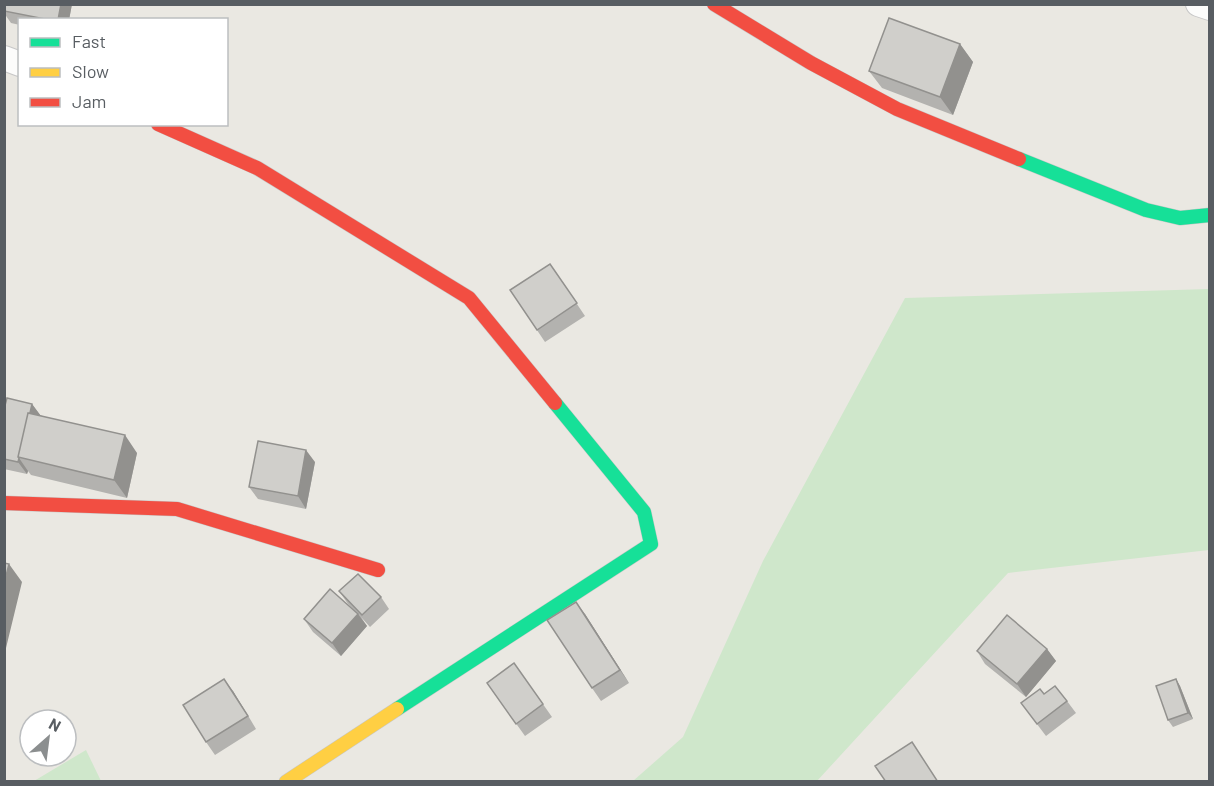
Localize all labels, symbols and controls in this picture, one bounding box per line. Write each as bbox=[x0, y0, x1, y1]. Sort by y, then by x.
legend bbox=[18, 18, 228, 126]
text: Fast bbox=[72, 30, 106, 52]
text: Slow bbox=[72, 60, 109, 82]
text: Jam bbox=[72, 90, 106, 112]
north arrow bbox=[18, 708, 78, 768]
text: N bbox=[46, 713, 64, 735]

